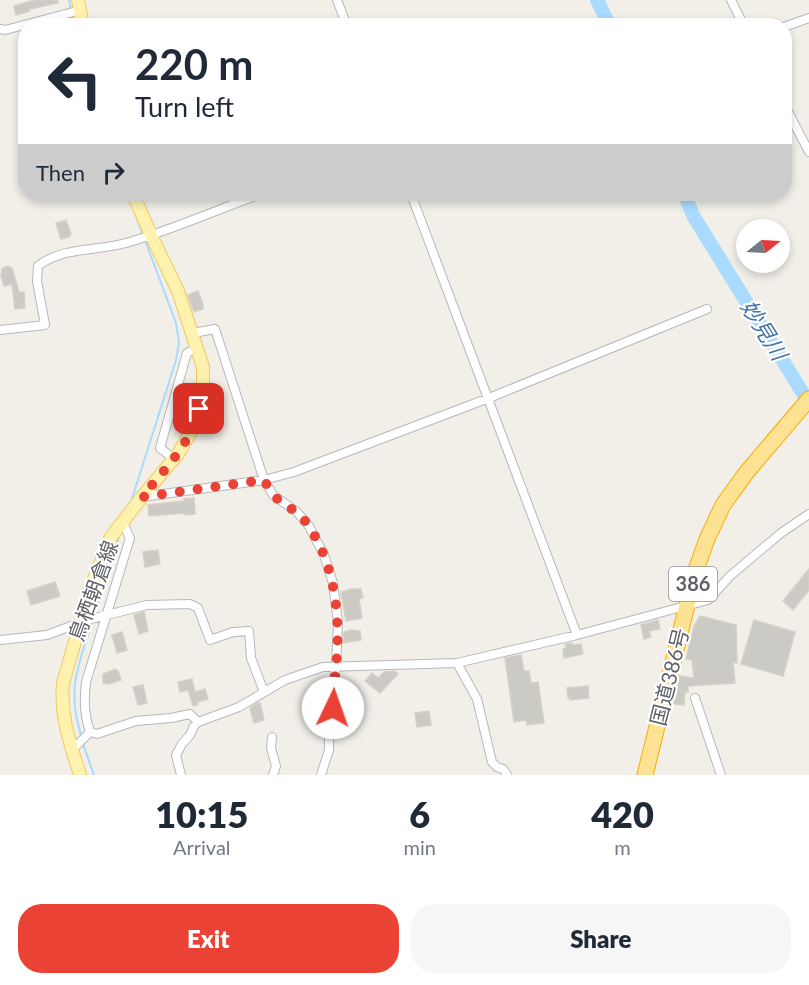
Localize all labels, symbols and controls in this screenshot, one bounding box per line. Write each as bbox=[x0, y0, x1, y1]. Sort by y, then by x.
text: 220 m bbox=[135, 39, 253, 89]
icon: left bbox=[36, 42, 114, 120]
text: Turn left bbox=[135, 90, 234, 123]
icon: right bbox=[97, 156, 130, 189]
text: Then bbox=[36, 159, 85, 186]
north arrow bbox=[736, 219, 790, 273]
map controls bbox=[736, 219, 790, 273]
water label: 妙見川 bbox=[735, 295, 794, 367]
pin bbox=[173, 383, 224, 434]
icon: arrive bbox=[182, 392, 215, 425]
street label: 鳥栖朝倉線 bbox=[63, 537, 122, 644]
road number: 386 bbox=[669, 567, 717, 601]
street label: 国道386号 bbox=[644, 625, 693, 728]
position arrow bbox=[301, 676, 365, 740]
text: 10:15 bbox=[155, 792, 248, 836]
text: 6 bbox=[409, 792, 430, 836]
text: 420 bbox=[591, 792, 654, 836]
text: Arrival bbox=[173, 835, 231, 859]
text: min bbox=[404, 835, 436, 859]
text: m bbox=[614, 835, 631, 859]
button: Exit bbox=[18, 904, 399, 973]
button: Share bbox=[411, 904, 791, 973]

